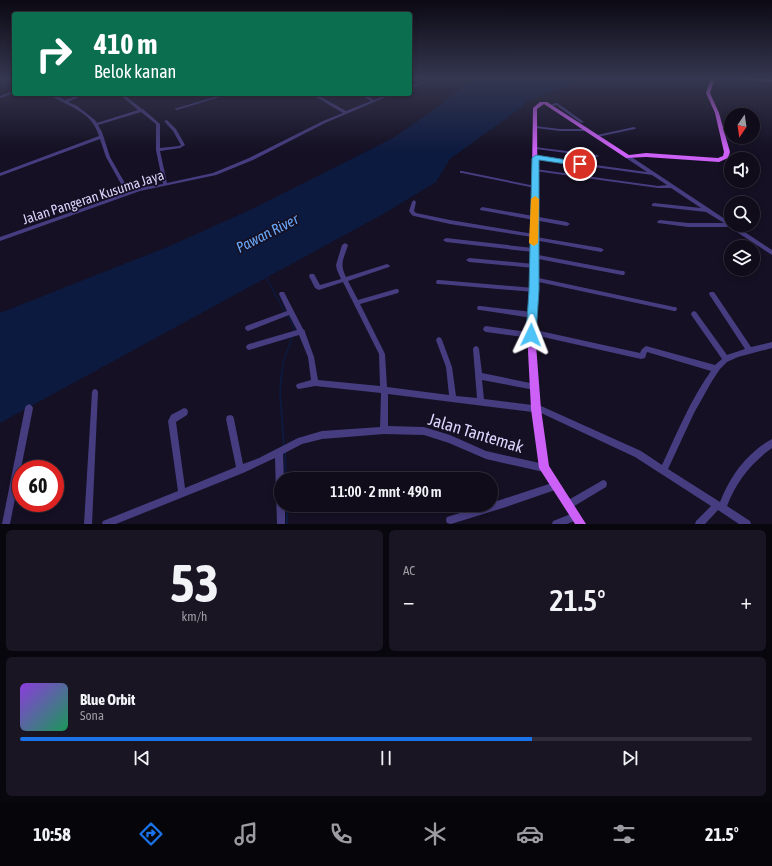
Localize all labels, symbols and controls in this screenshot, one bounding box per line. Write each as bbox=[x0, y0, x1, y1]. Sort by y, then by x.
icon: right bbox=[28, 28, 80, 80]
text: 410 m bbox=[94, 28, 157, 60]
text: Belok kanan bbox=[94, 61, 176, 82]
north arrow bbox=[724, 108, 760, 144]
map controls bbox=[724, 108, 760, 276]
pin bbox=[563, 147, 597, 181]
button: sound bbox=[724, 152, 760, 188]
icon: arrive bbox=[569, 153, 591, 175]
street label: Jalan Pangeran Kusuma Jaya bbox=[20, 167, 166, 227]
button: search bbox=[724, 196, 760, 232]
water label: Pawan River bbox=[233, 210, 301, 256]
button: layers bbox=[724, 240, 760, 276]
position arrow bbox=[510, 314, 552, 356]
street label: Jalan Tantemak bbox=[426, 409, 527, 457]
speed limit sign: 60 bbox=[12, 460, 64, 512]
text: 11:00 · 2 mnt · 490 m bbox=[330, 483, 442, 500]
text: 53 bbox=[170, 553, 219, 613]
text: AC bbox=[403, 563, 415, 578]
text: 21.5° bbox=[550, 583, 605, 617]
text: − bbox=[403, 588, 414, 614]
text: + bbox=[741, 588, 752, 614]
text: km/h bbox=[182, 609, 207, 624]
text: Blue Orbit bbox=[80, 691, 135, 708]
text: Sona bbox=[80, 708, 104, 723]
icon: previous bbox=[131, 747, 153, 769]
icon: pause bbox=[375, 747, 397, 769]
icon: next bbox=[619, 747, 641, 769]
icon: directions bbox=[137, 820, 165, 848]
icon: music bbox=[232, 820, 260, 848]
icon: phone bbox=[327, 820, 355, 848]
icon: climate bbox=[421, 820, 449, 848]
icon: car bbox=[516, 820, 544, 848]
icon: filters bbox=[610, 820, 638, 848]
text: 10:58 bbox=[33, 824, 71, 845]
text: 21.5° bbox=[705, 824, 739, 845]

